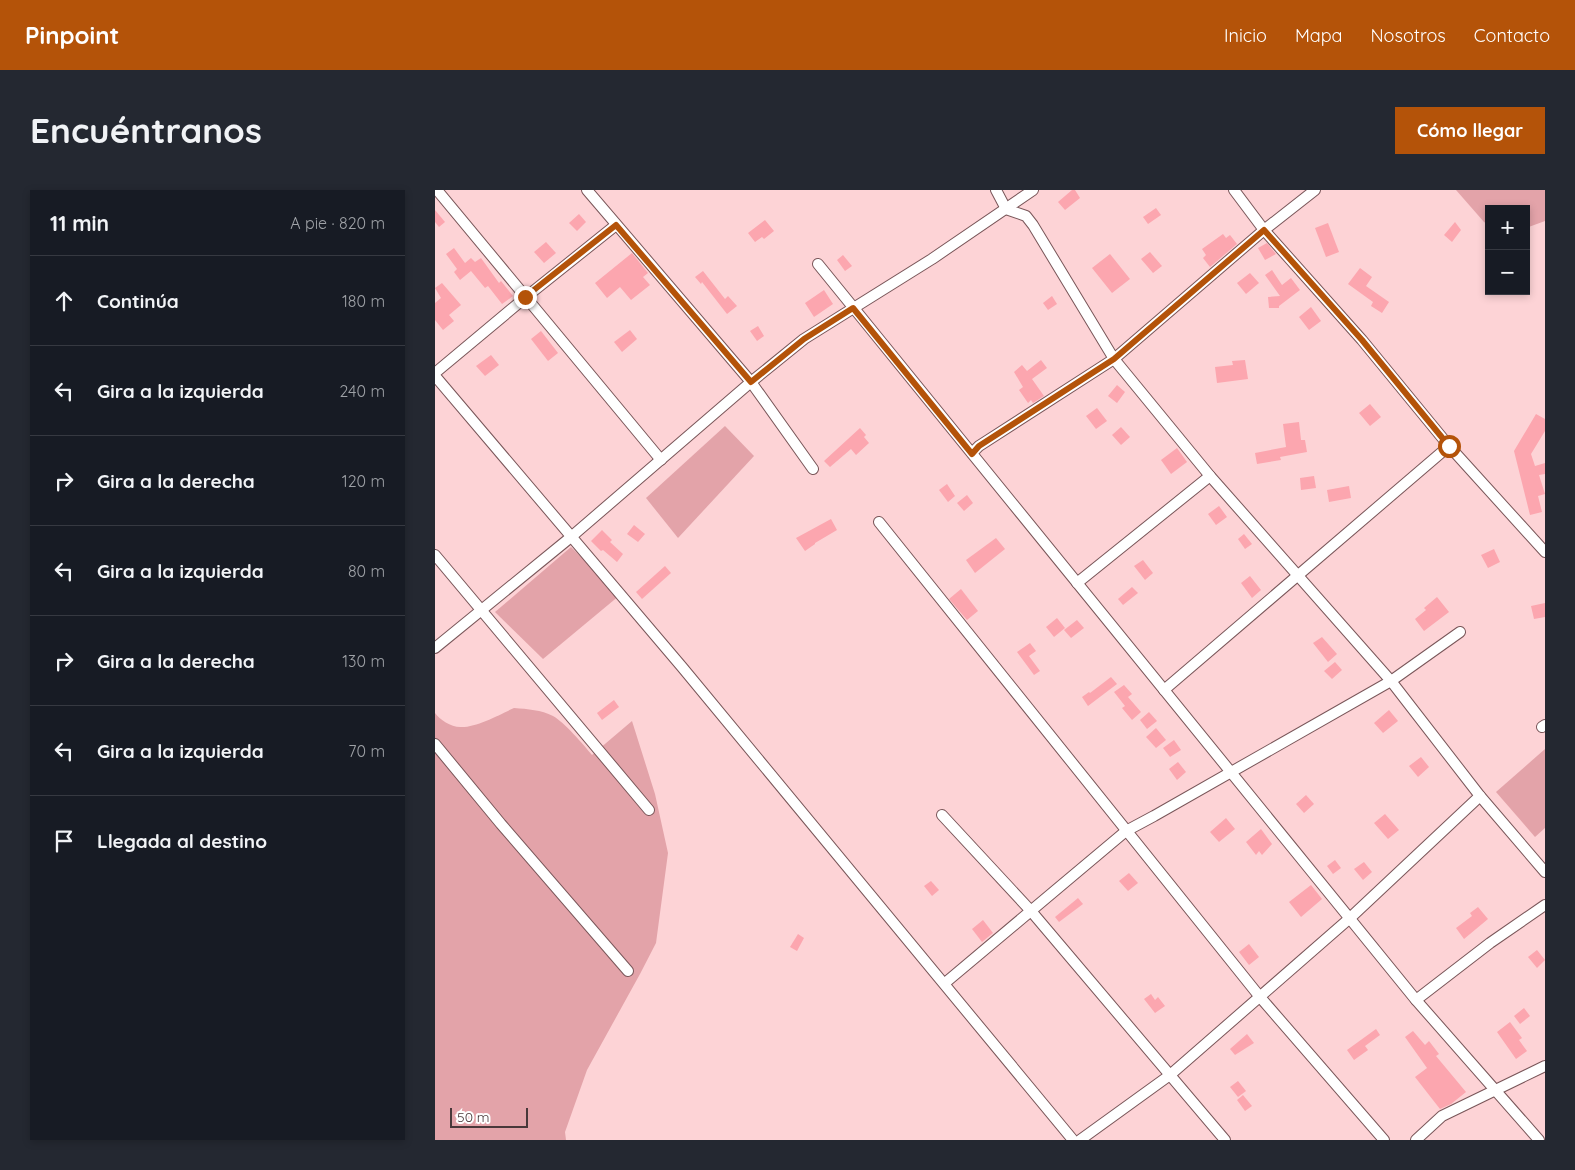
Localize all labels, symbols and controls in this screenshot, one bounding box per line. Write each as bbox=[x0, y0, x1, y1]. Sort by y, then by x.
text: Pinpoint bbox=[25, 20, 119, 50]
text: Inicio bbox=[1224, 24, 1267, 47]
text: Mapa bbox=[1295, 24, 1343, 47]
text: Nosotros bbox=[1371, 24, 1446, 47]
text: Contacto bbox=[1474, 24, 1550, 47]
button: Cómo llegar bbox=[1395, 107, 1545, 154]
text: Encuéntranos bbox=[30, 108, 262, 152]
map controls bbox=[1485, 205, 1530, 295]
button: + bbox=[1485, 205, 1530, 250]
text: 11 min bbox=[50, 210, 109, 236]
text: A pie · 820 m bbox=[290, 213, 385, 233]
button: − bbox=[1485, 250, 1530, 295]
route end bbox=[514, 286, 537, 309]
icon: ahead bbox=[50, 287, 78, 315]
text: Continúa bbox=[97, 289, 179, 313]
text: 180 m bbox=[342, 291, 385, 311]
icon: left bbox=[50, 377, 78, 405]
text: Gira a la izquierda bbox=[97, 379, 264, 403]
text: 240 m bbox=[339, 381, 385, 401]
route start bbox=[1438, 435, 1461, 458]
icon: right bbox=[50, 467, 78, 495]
text: Gira a la derecha bbox=[97, 469, 255, 493]
text: 120 m bbox=[342, 471, 385, 491]
icon: left bbox=[50, 557, 78, 585]
text: Gira a la izquierda bbox=[97, 559, 264, 583]
text: 80 m bbox=[348, 561, 385, 581]
icon: right bbox=[50, 647, 78, 675]
text: Gira a la derecha bbox=[97, 649, 255, 673]
text: 130 m bbox=[342, 651, 385, 671]
icon: left bbox=[50, 737, 78, 765]
text: Gira a la izquierda bbox=[97, 739, 264, 763]
text: 70 m bbox=[348, 741, 385, 761]
icon: arrive bbox=[50, 827, 78, 855]
text: Llegada al destino bbox=[97, 829, 267, 853]
scale bar bbox=[450, 1105, 527, 1128]
text: 50 m bbox=[457, 1108, 490, 1126]

